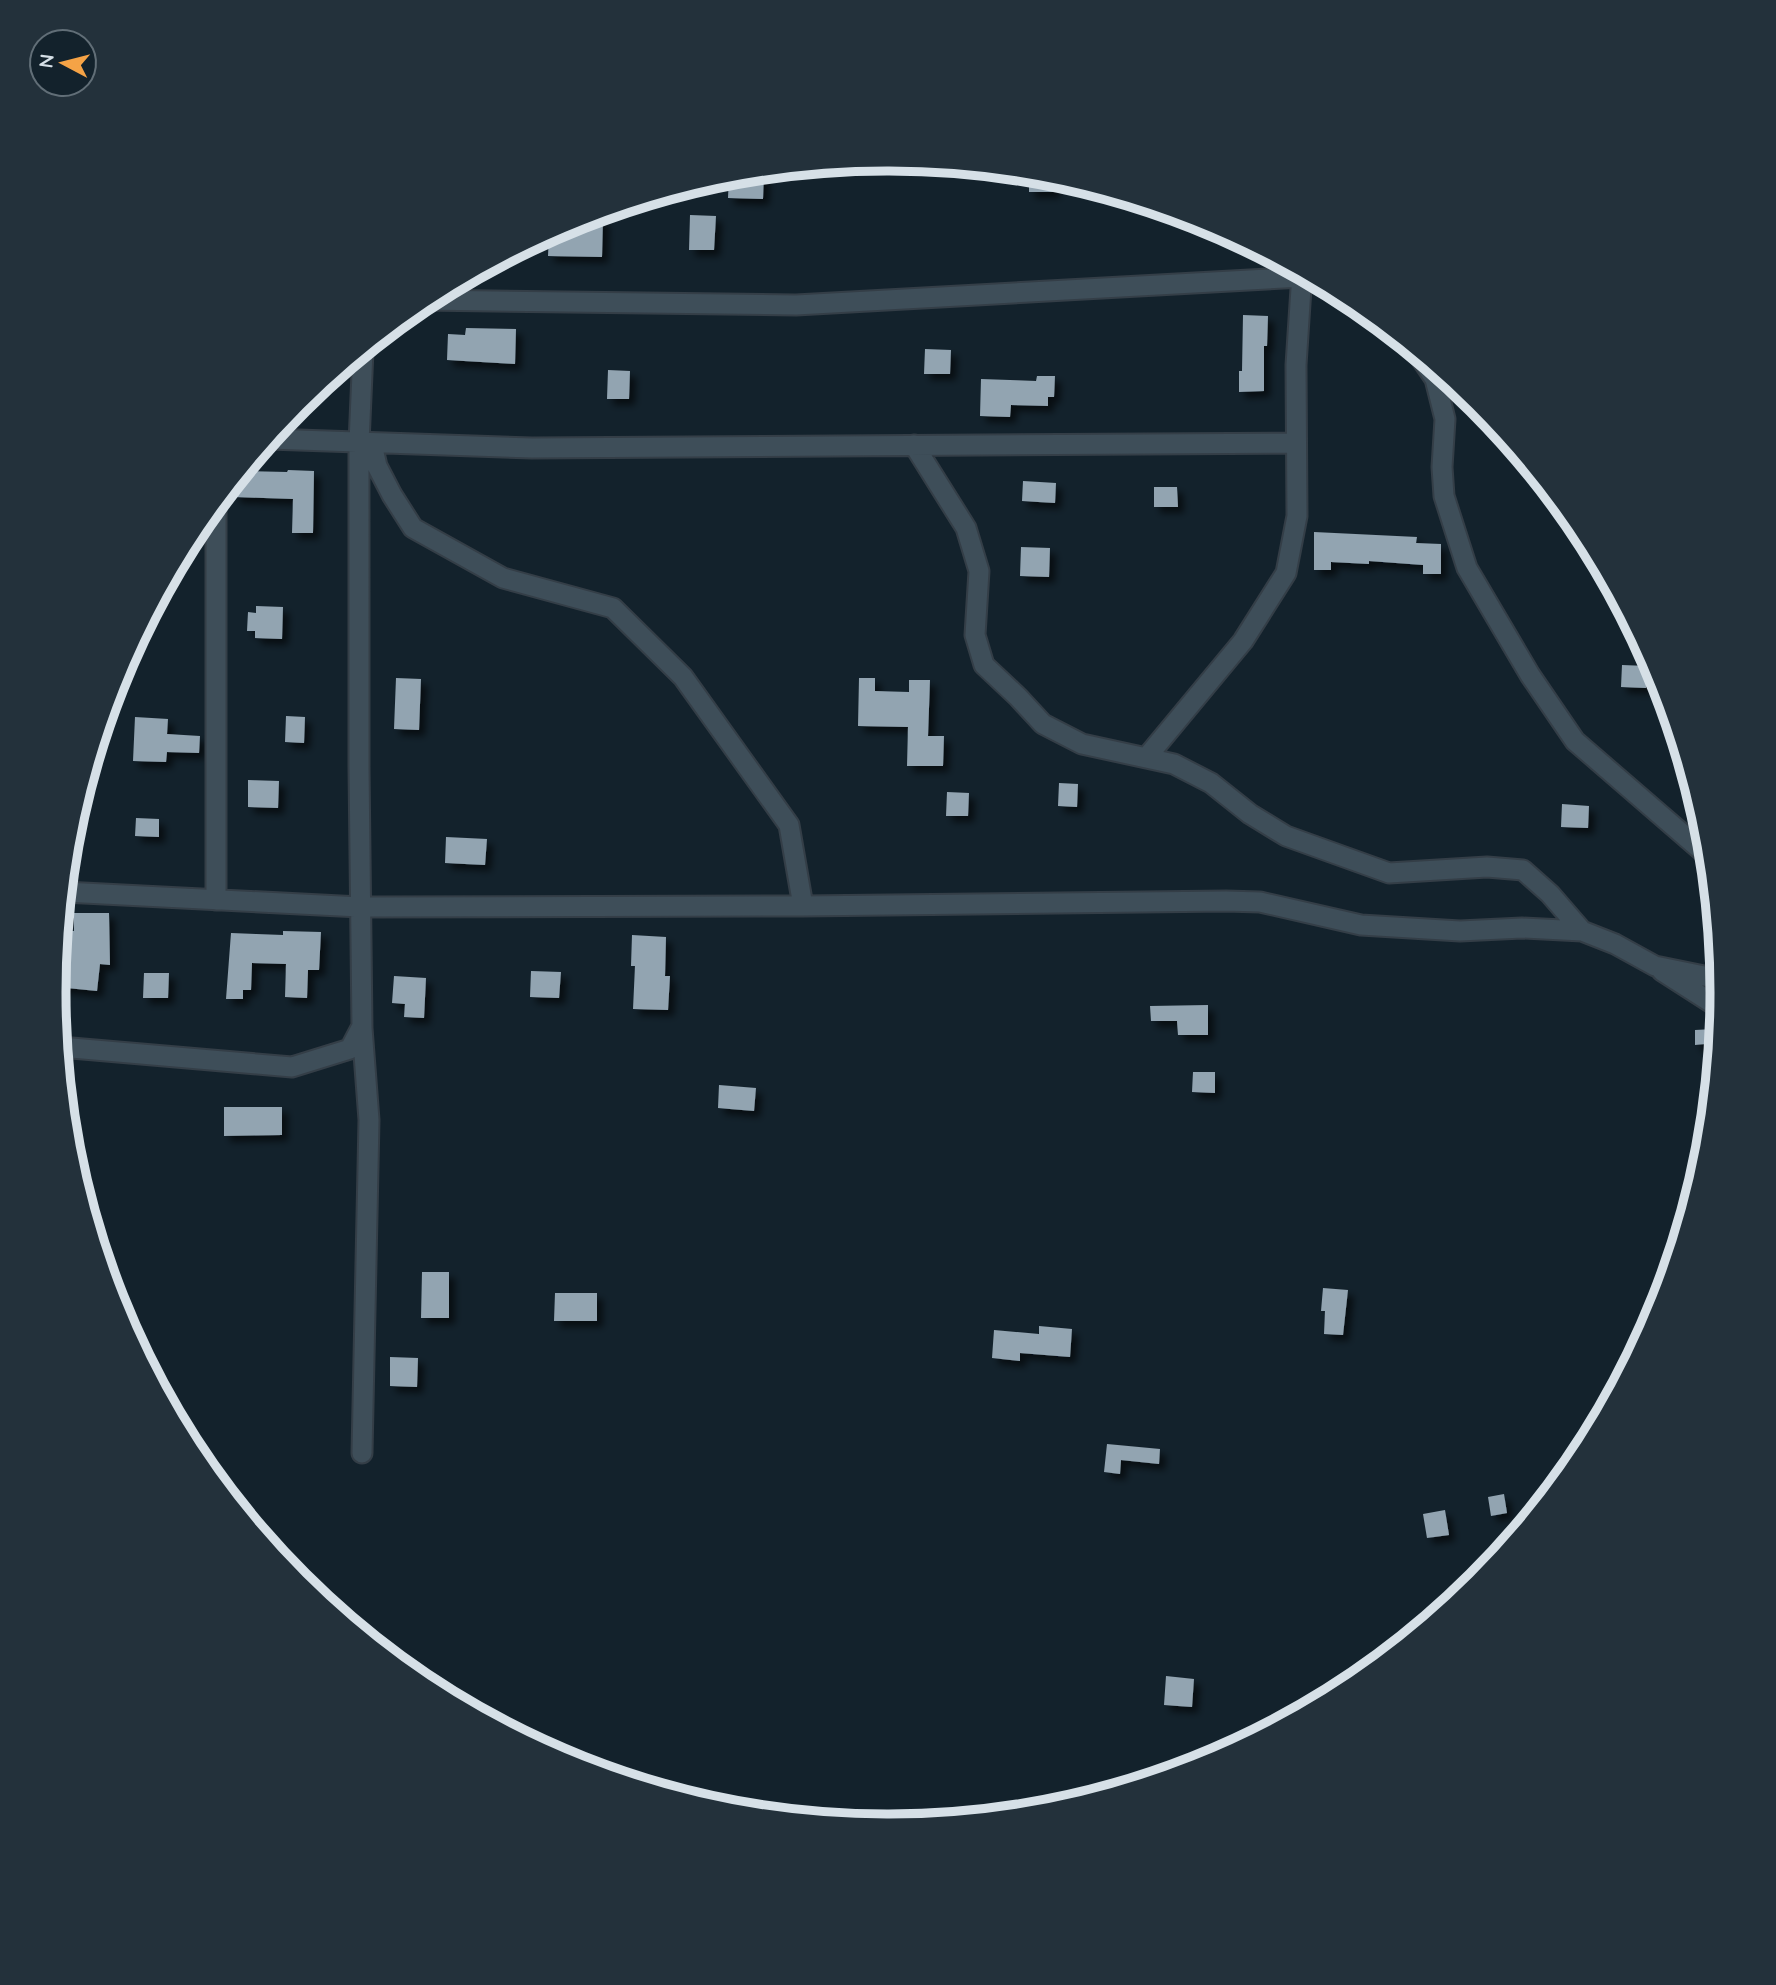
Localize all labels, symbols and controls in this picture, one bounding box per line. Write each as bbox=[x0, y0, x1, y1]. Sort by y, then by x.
north arrow bbox=[28, 28, 98, 98]
text: N bbox=[33, 53, 59, 69]

